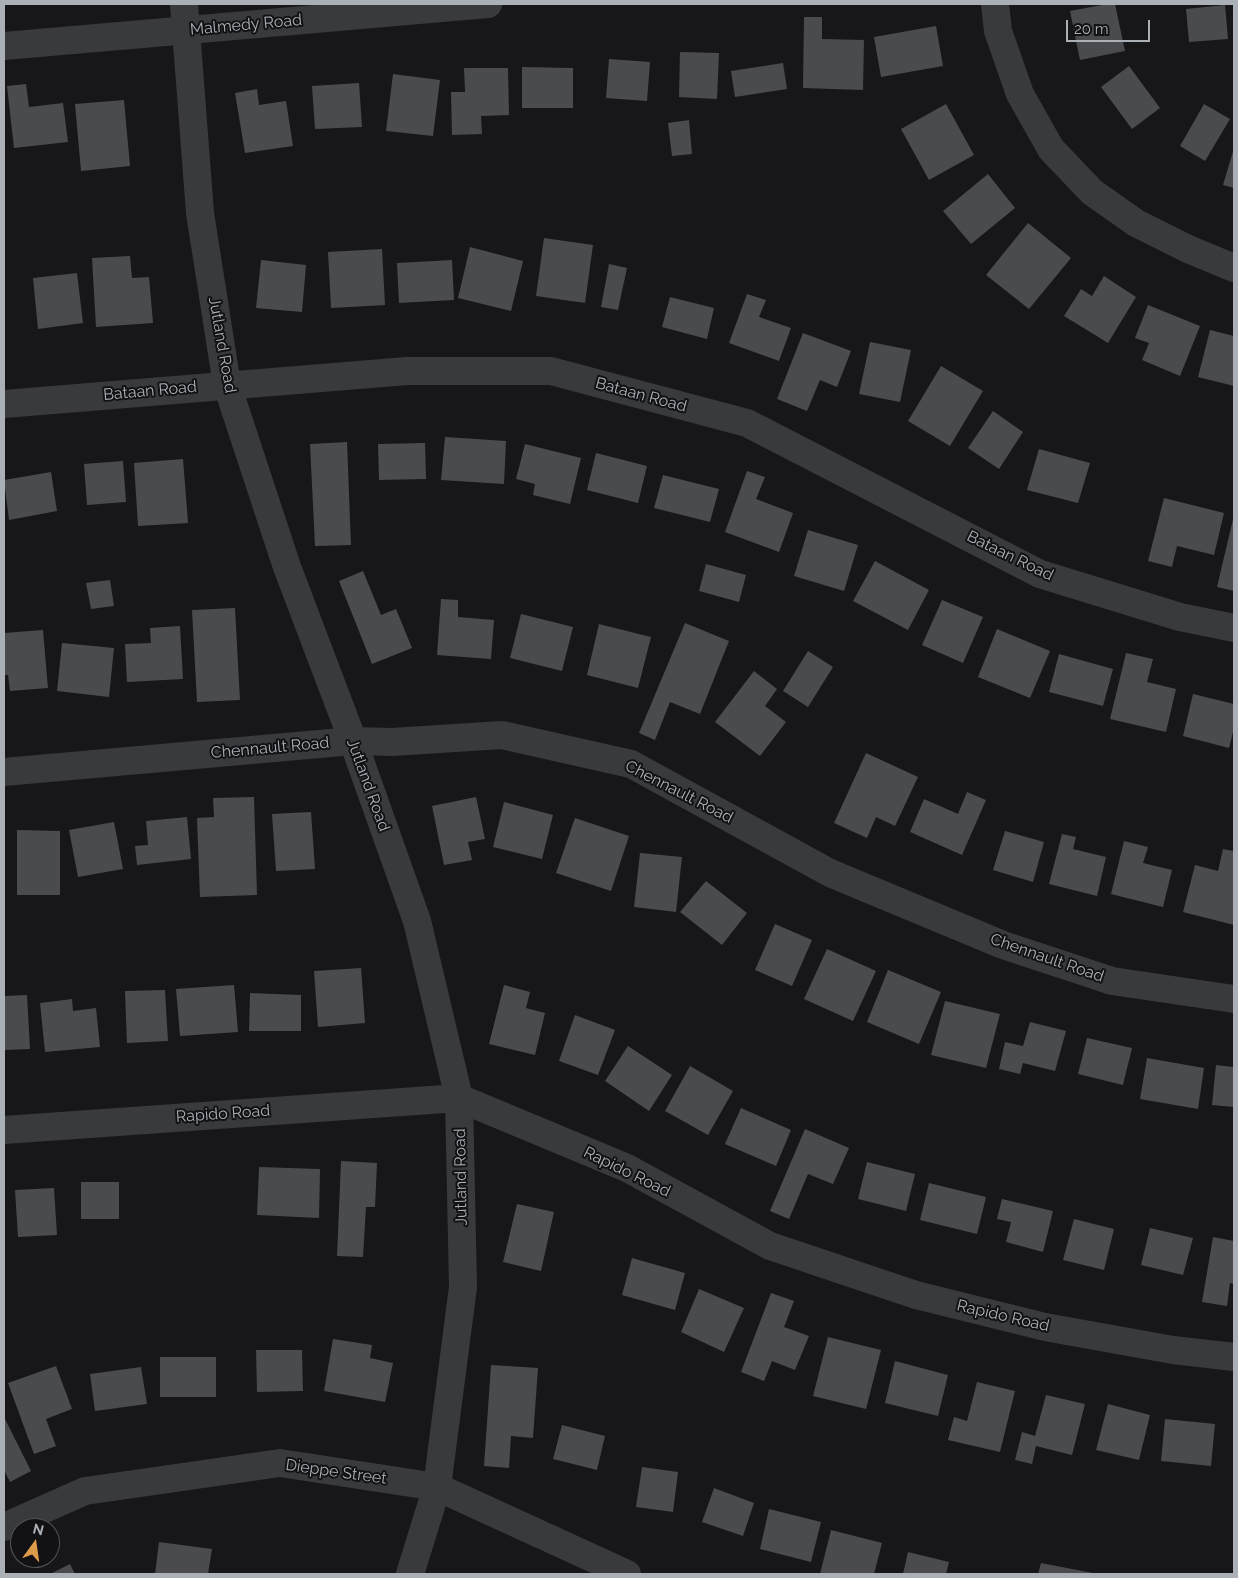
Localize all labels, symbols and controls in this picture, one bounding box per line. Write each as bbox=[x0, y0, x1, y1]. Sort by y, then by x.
scale bar bbox=[1068, 10, 1152, 42]
street label: Malmedy Road bbox=[189, 11, 303, 39]
text: 20 m bbox=[1074, 20, 1109, 38]
street label: Jutland Road bbox=[204, 295, 240, 395]
street label: Bataan Road bbox=[593, 374, 689, 416]
street label: Bataan Road bbox=[102, 377, 198, 405]
street label: Bataan Road bbox=[964, 527, 1056, 585]
street label: Chennault Road bbox=[210, 733, 330, 763]
street label: Jutland Road bbox=[342, 736, 394, 834]
street label: Chennault Road bbox=[622, 756, 736, 828]
street label: Chennault Road bbox=[988, 930, 1106, 986]
street label: Rapido Road bbox=[175, 1101, 271, 1127]
street label: Jutland Road bbox=[451, 1128, 471, 1226]
street label: Rapido Road bbox=[580, 1143, 674, 1201]
street label: Rapido Road bbox=[955, 1296, 1051, 1336]
street label: Dieppe Street bbox=[284, 1455, 388, 1489]
north arrow bbox=[10, 1518, 60, 1568]
text: N bbox=[31, 1520, 46, 1538]

